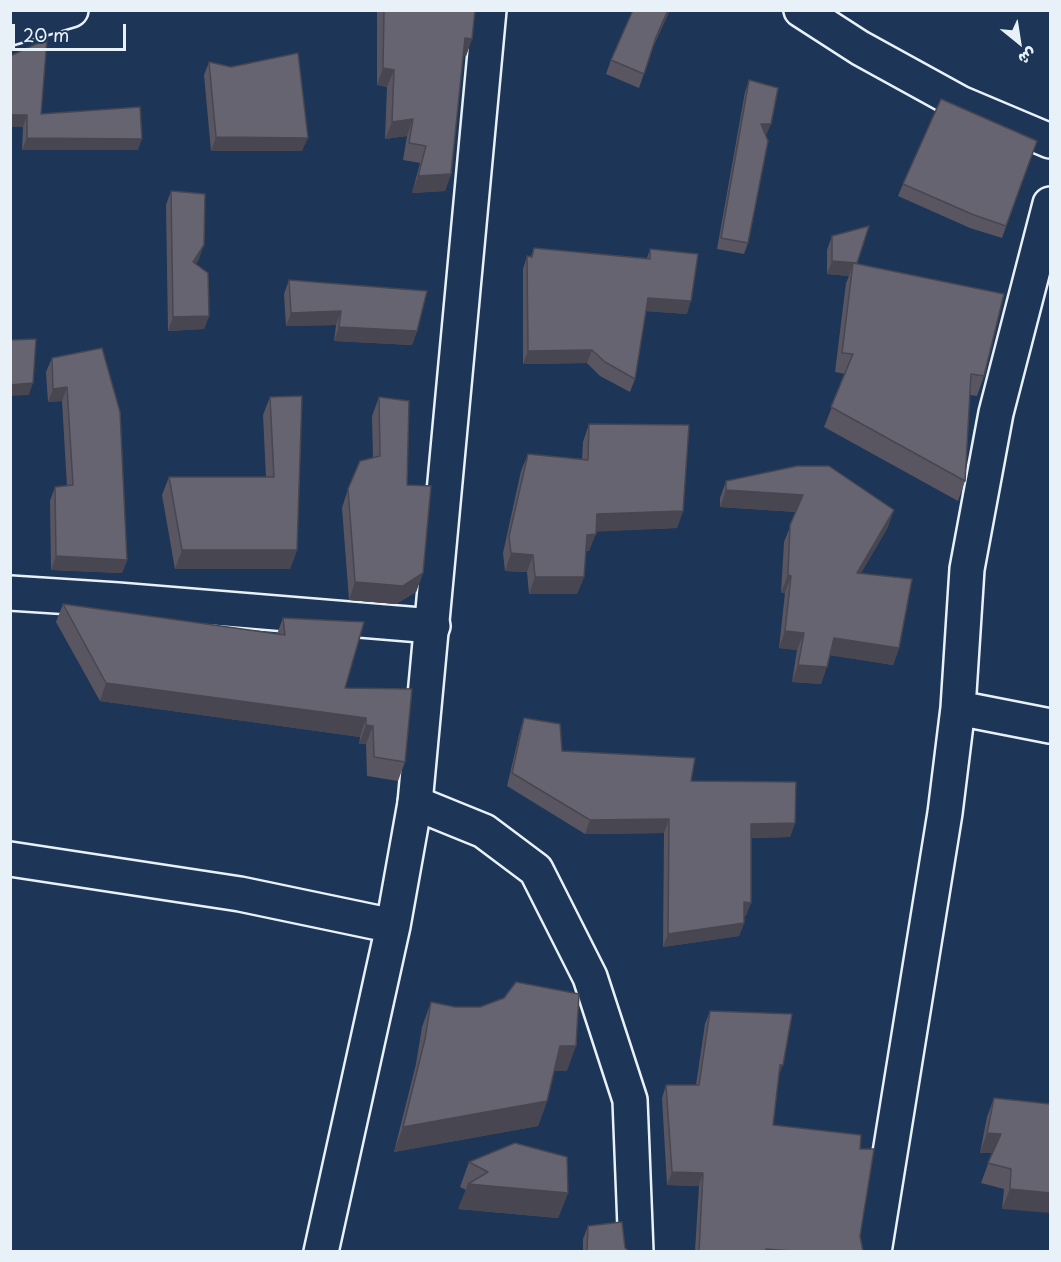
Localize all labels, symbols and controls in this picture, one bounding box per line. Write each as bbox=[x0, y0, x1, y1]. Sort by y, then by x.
scale bar bbox=[15, 12, 129, 50]
north arrow bbox=[989, 12, 1049, 72]
text: 20 m bbox=[23, 21, 69, 48]
text: ش bbox=[1014, 43, 1042, 72]

